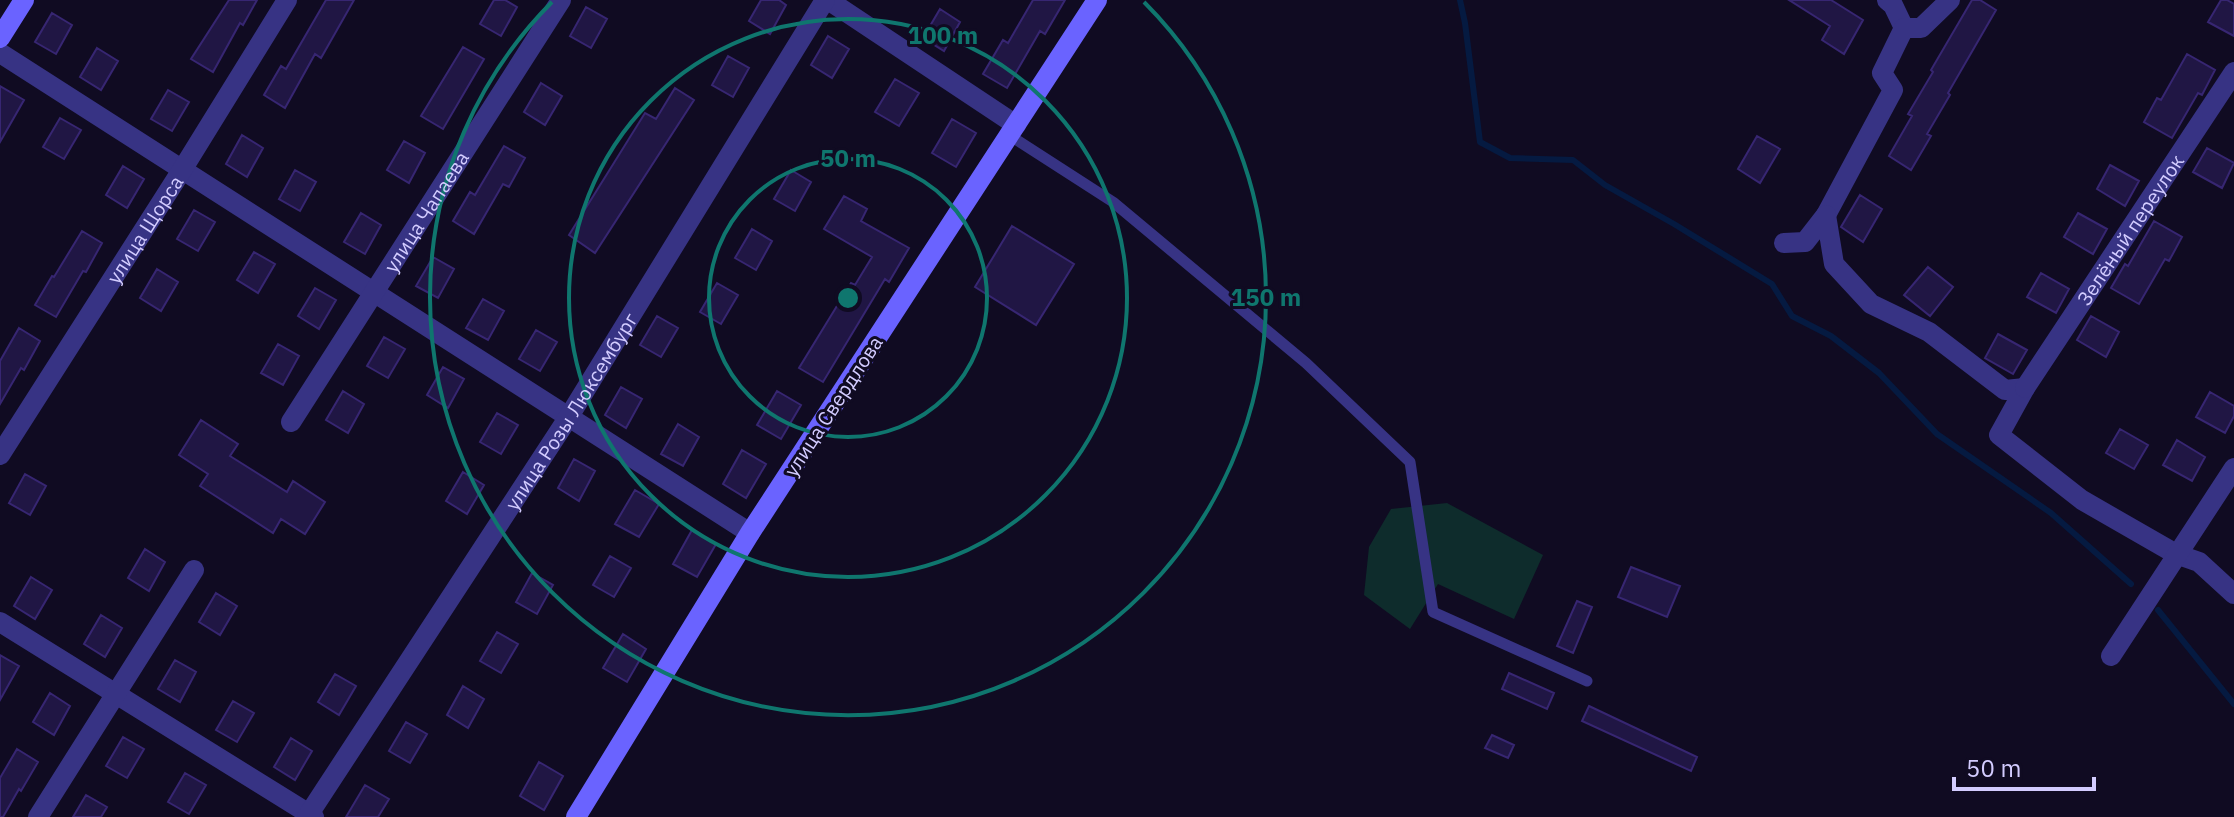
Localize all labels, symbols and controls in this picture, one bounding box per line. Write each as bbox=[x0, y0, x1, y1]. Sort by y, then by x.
text: 100 m bbox=[908, 19, 978, 51]
text: 50 m bbox=[820, 142, 876, 174]
street label: улица Чапаева bbox=[377, 145, 475, 277]
street label: Зелёный переулок bbox=[2070, 149, 2190, 310]
street label: улица Щорса bbox=[100, 170, 189, 288]
text: 150 m bbox=[1231, 281, 1301, 313]
centre of rings bbox=[834, 284, 862, 312]
street label: улица Розы Люксембург bbox=[498, 307, 643, 515]
street label: улица Свердлова bbox=[777, 330, 889, 482]
scale bar bbox=[1954, 741, 2094, 791]
text: 50 m bbox=[1966, 752, 2021, 784]

